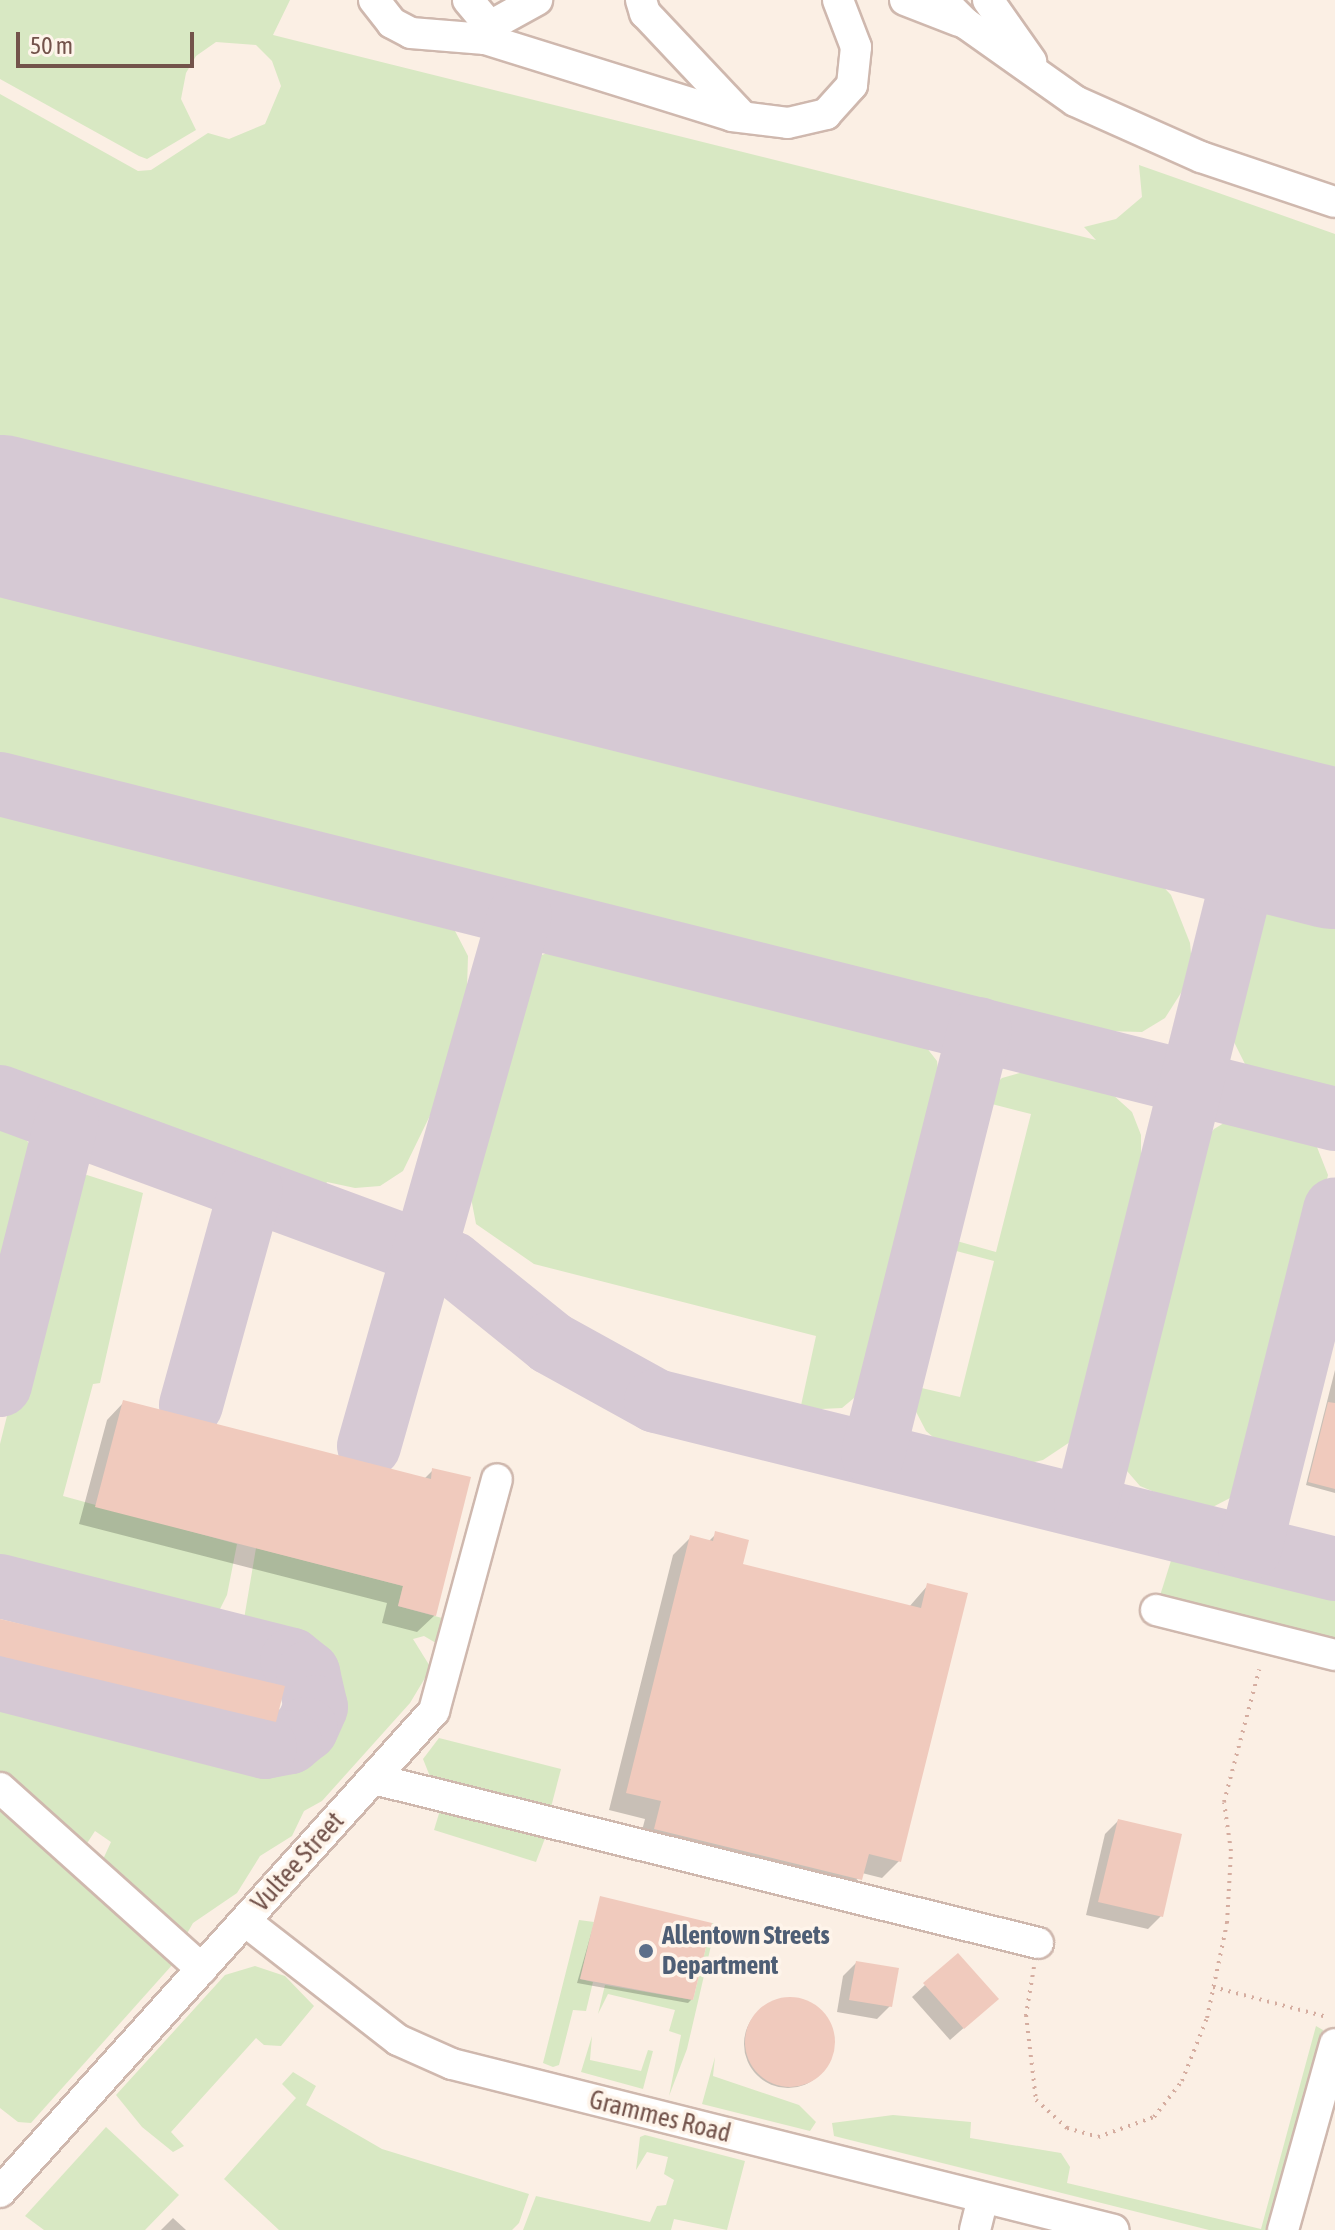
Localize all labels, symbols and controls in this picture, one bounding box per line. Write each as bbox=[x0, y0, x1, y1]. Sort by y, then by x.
scale bar bbox=[20, 16, 198, 66]
text: 50 m bbox=[30, 32, 73, 59]
street label: Vultee Street bbox=[245, 1806, 351, 1918]
place label: Allentown Streets Department bbox=[662, 1920, 830, 1982]
marker: Allentown Streets Department bbox=[637, 1942, 655, 1960]
street label: Grammes Road bbox=[586, 2084, 734, 2150]

